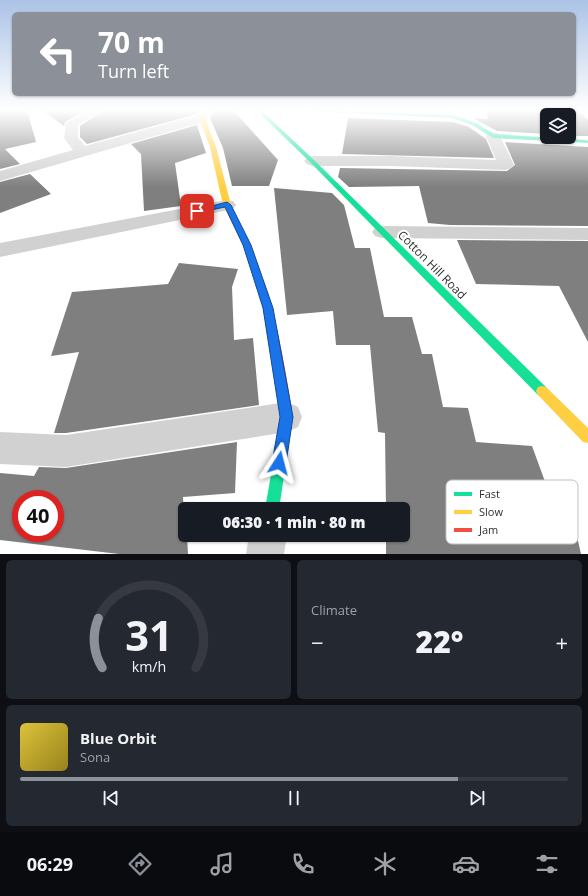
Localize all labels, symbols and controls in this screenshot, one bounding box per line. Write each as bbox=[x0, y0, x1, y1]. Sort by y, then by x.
text: 70 m bbox=[98, 23, 165, 61]
icon: left bbox=[32, 28, 84, 80]
text: Turn left bbox=[98, 59, 169, 83]
map controls bbox=[540, 108, 576, 144]
button: layers bbox=[540, 108, 576, 144]
pin bbox=[180, 194, 214, 228]
icon: arrive bbox=[186, 200, 208, 222]
street label: Cotton Hill Road bbox=[394, 227, 470, 303]
position arrow bbox=[258, 442, 300, 484]
legend bbox=[446, 480, 578, 544]
text: Fast bbox=[479, 486, 500, 501]
speed limit sign: 40 bbox=[12, 490, 64, 542]
text: Slow bbox=[479, 504, 503, 519]
text: 06:30 · 1 min · 80 m bbox=[223, 512, 365, 532]
text: Jam bbox=[478, 522, 498, 537]
text: Climate bbox=[311, 601, 357, 619]
text: 31 bbox=[125, 606, 172, 662]
text: 22° bbox=[416, 621, 463, 662]
text: − bbox=[311, 627, 324, 657]
text: + bbox=[555, 627, 568, 657]
text: km/h bbox=[131, 656, 166, 675]
text: Blue Orbit bbox=[80, 728, 157, 748]
text: Sona bbox=[80, 748, 110, 766]
icon: previous bbox=[100, 787, 122, 809]
icon: pause bbox=[283, 787, 305, 809]
icon: next bbox=[466, 787, 488, 809]
icon: directions bbox=[126, 850, 154, 878]
icon: music bbox=[208, 850, 236, 878]
icon: phone bbox=[289, 850, 317, 878]
icon: climate bbox=[371, 850, 399, 878]
icon: car bbox=[452, 850, 480, 878]
icon: filters bbox=[533, 850, 561, 878]
text: 06:29 bbox=[27, 852, 73, 876]

